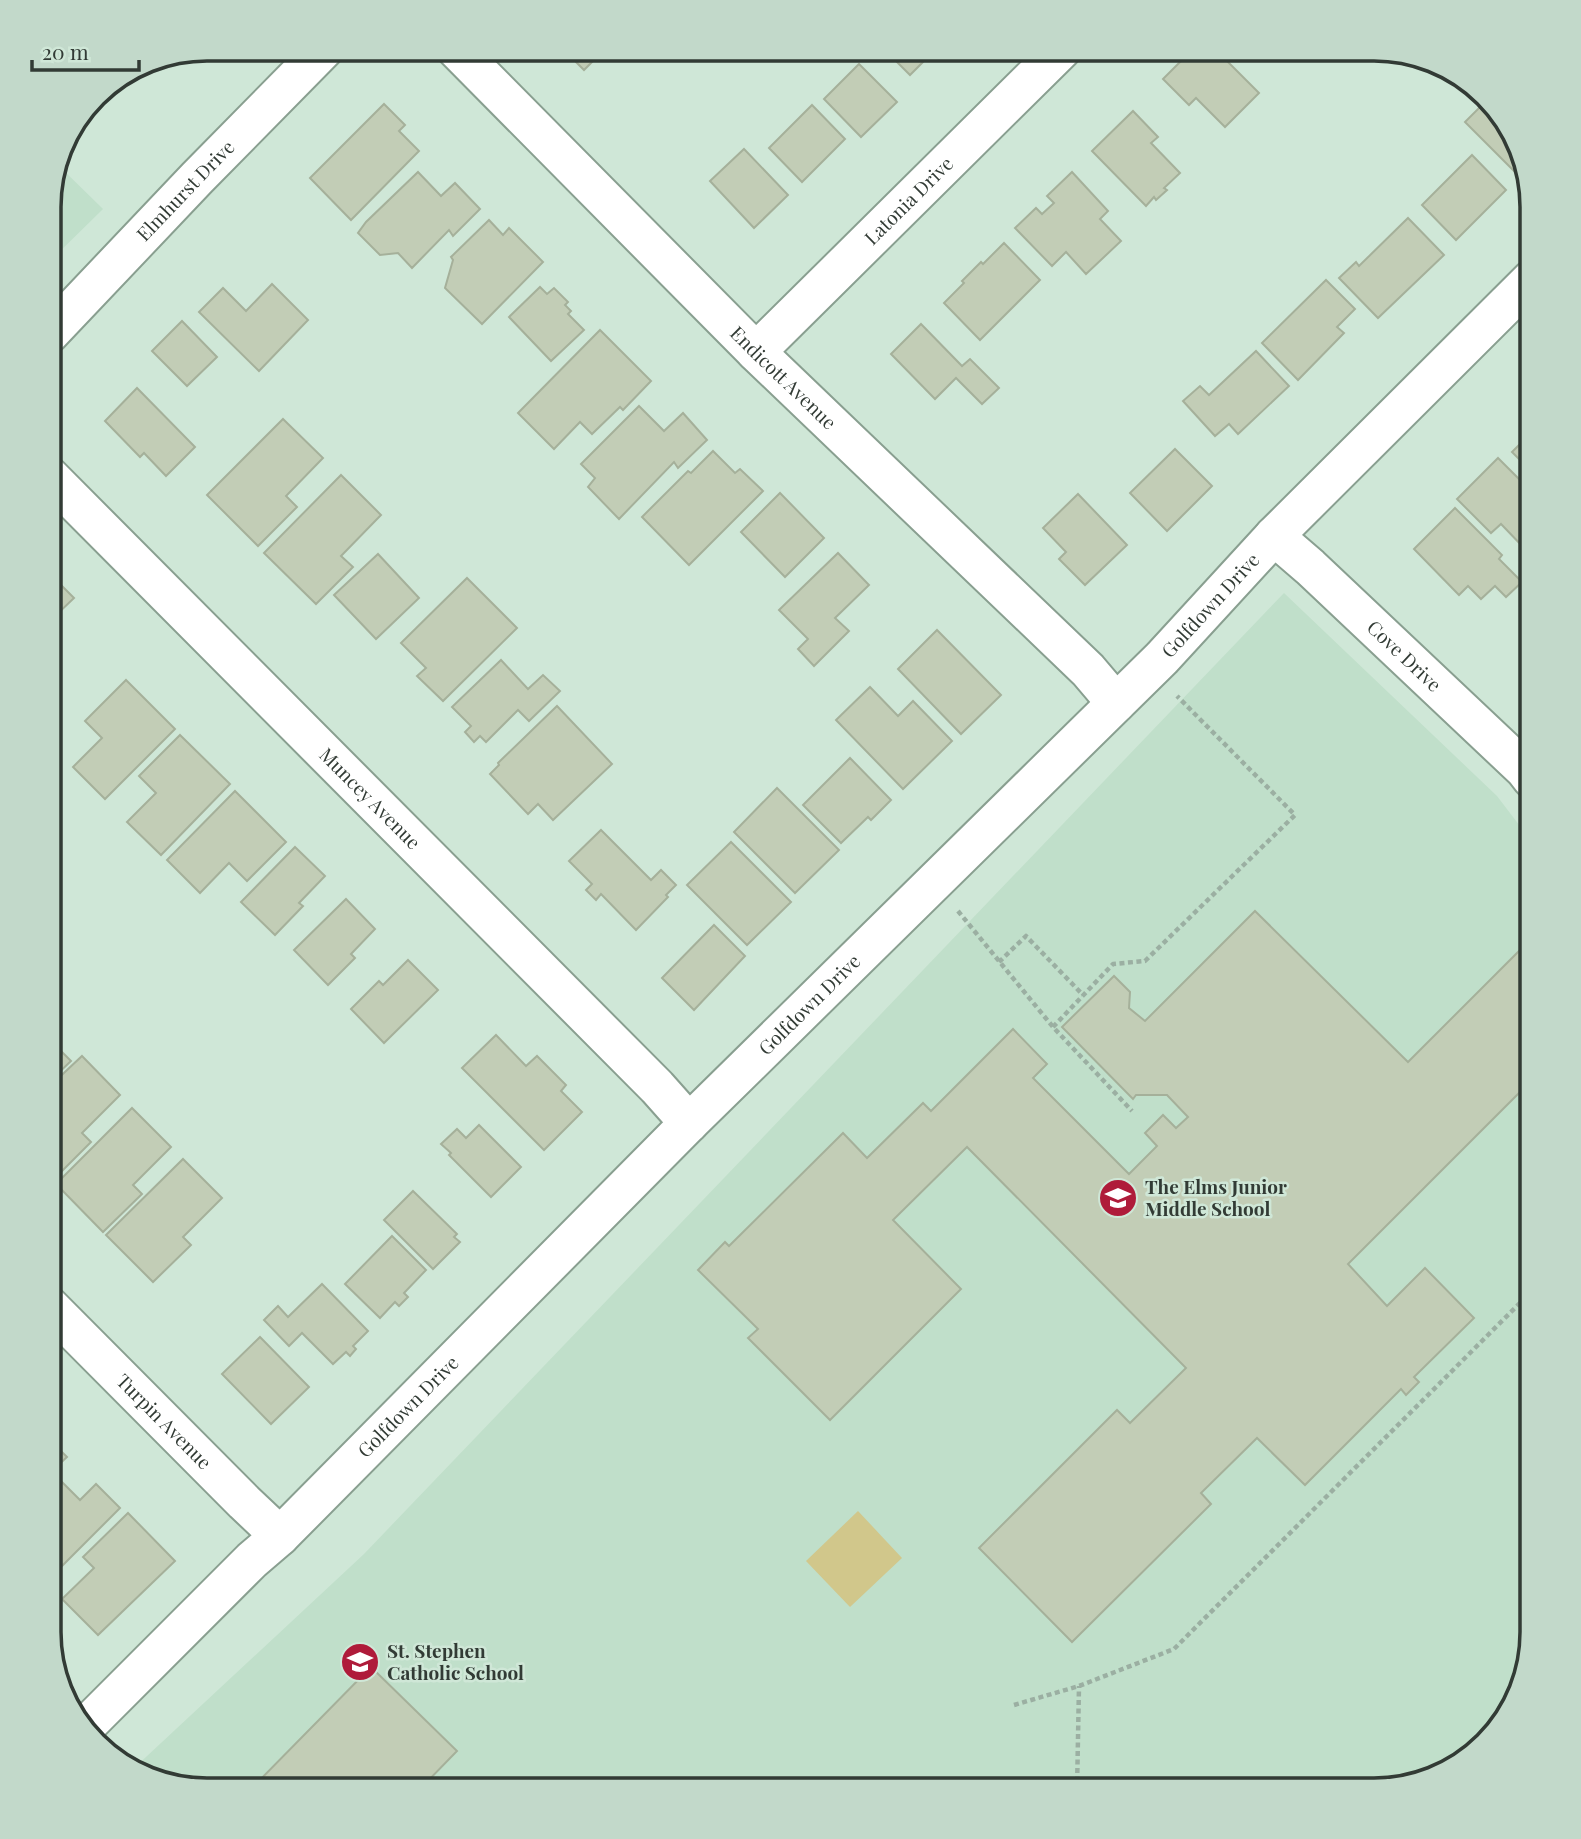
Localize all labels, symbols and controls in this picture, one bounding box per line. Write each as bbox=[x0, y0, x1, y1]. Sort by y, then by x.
scale bar bbox=[32, 28, 138, 72]
text: 20 m bbox=[42, 37, 89, 65]
street label: Elmhurst Drive bbox=[130, 134, 239, 246]
street label: Latonia Drive bbox=[858, 150, 958, 250]
street label: Endicott Avenue bbox=[725, 320, 843, 435]
street label: Golfdown Drive bbox=[1155, 547, 1264, 663]
street label: Cove Drive bbox=[1362, 614, 1448, 697]
street label: Muncey Avenue bbox=[314, 741, 427, 854]
street label: Golfdown Drive bbox=[752, 948, 865, 1060]
place label: The Elms Junior Middle School bbox=[1145, 1173, 1287, 1221]
school or university icon: The Elms Junior Middle School bbox=[1097, 1177, 1139, 1219]
street label: Golfdown Drive bbox=[351, 1349, 464, 1463]
street label: Turpin Avenue bbox=[111, 1367, 218, 1474]
place label: St. Stephen Catholic School bbox=[387, 1637, 524, 1685]
school or university icon: St. Stephen Catholic School bbox=[339, 1641, 381, 1683]

